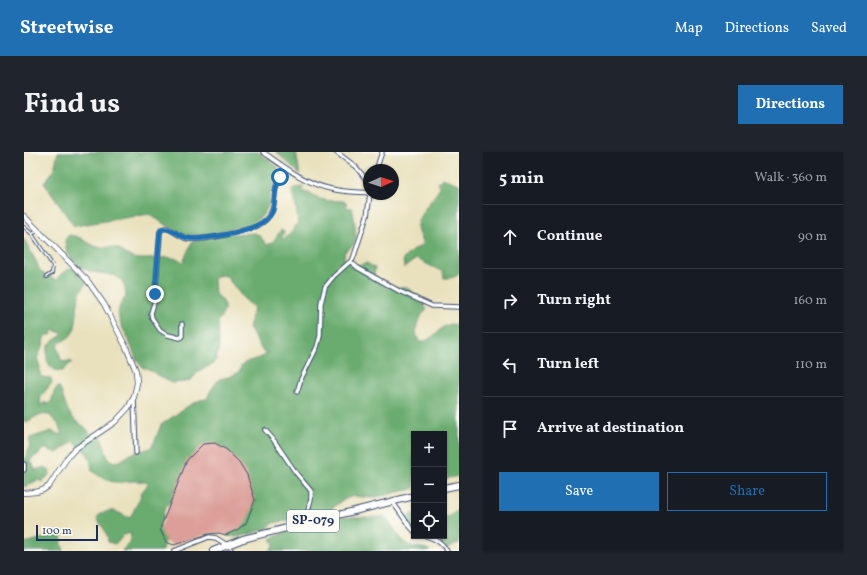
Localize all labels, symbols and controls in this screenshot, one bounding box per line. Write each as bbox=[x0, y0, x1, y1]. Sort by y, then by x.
text: Streetwise bbox=[20, 15, 113, 41]
text: Map bbox=[675, 19, 703, 38]
text: Directions bbox=[725, 19, 789, 38]
text: Saved bbox=[811, 19, 847, 38]
text: Find us bbox=[24, 85, 120, 124]
button: Directions bbox=[738, 85, 843, 124]
north arrow bbox=[363, 164, 399, 200]
text: 5 min bbox=[499, 167, 544, 190]
route start bbox=[271, 168, 289, 186]
text: Walk · 360 m bbox=[755, 169, 827, 187]
icon: ahead bbox=[499, 226, 521, 248]
text: Continue bbox=[537, 226, 602, 247]
text: 90 m bbox=[798, 228, 827, 246]
route end bbox=[146, 285, 164, 303]
icon: right bbox=[499, 290, 521, 312]
text: Turn right bbox=[537, 290, 611, 311]
text: 160 m bbox=[793, 292, 827, 310]
icon: left bbox=[499, 354, 521, 376]
text: Turn left bbox=[537, 354, 599, 375]
text: 110 m bbox=[795, 356, 827, 374]
icon: arrive bbox=[499, 418, 521, 440]
text: Arrive at destination bbox=[537, 418, 684, 439]
map controls bbox=[411, 431, 447, 539]
button: + bbox=[411, 431, 447, 467]
button: − bbox=[411, 467, 447, 503]
button: Save bbox=[499, 472, 659, 511]
button: Share bbox=[667, 472, 827, 511]
button: locate bbox=[411, 503, 447, 539]
road number: SP-079 bbox=[287, 510, 339, 532]
scale bar bbox=[36, 523, 98, 542]
text: 100 m bbox=[42, 524, 72, 539]

